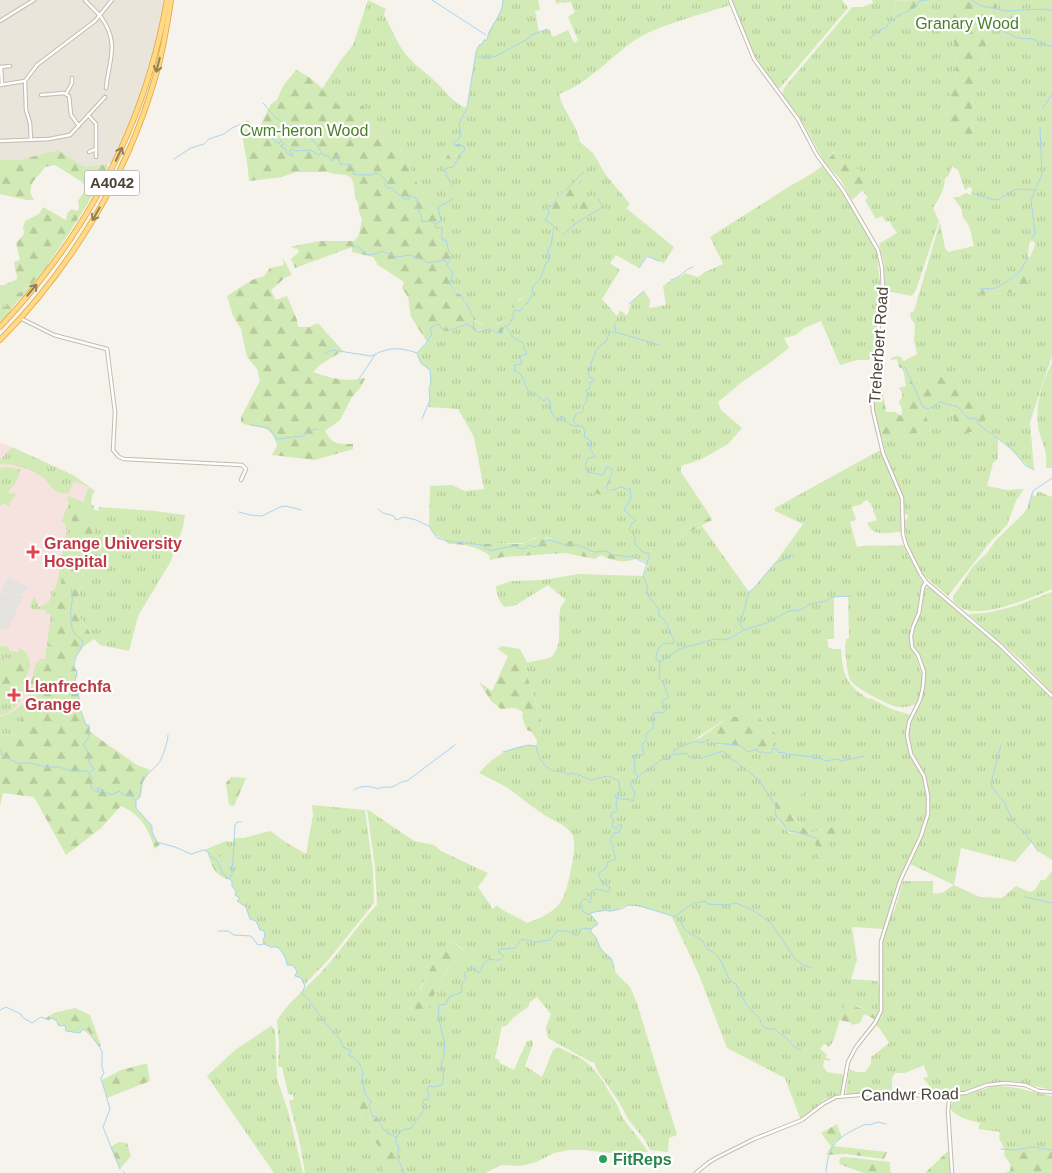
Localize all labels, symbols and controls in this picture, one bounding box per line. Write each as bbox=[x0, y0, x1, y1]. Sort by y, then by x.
park label: Granary Wood bbox=[915, 15, 1019, 32]
one-way arrow bbox=[153, 57, 163, 73]
park label: Cwm-heron Wood bbox=[240, 122, 368, 139]
one-way arrow bbox=[115, 147, 125, 162]
road number: A4042 bbox=[84, 170, 140, 196]
one-way arrow bbox=[90, 207, 100, 221]
one-way arrow bbox=[27, 284, 38, 297]
street label: Treherbert Road bbox=[866, 286, 891, 404]
place label: Grange University Hospital bbox=[44, 535, 182, 570]
marker: Grange University Hospital bbox=[26, 545, 40, 559]
place label: Llanfrechfa Grange bbox=[25, 678, 111, 713]
marker: Llanfrechfa Grange bbox=[7, 688, 21, 702]
street label: Candwr Road bbox=[861, 1085, 959, 1104]
place label: FitReps bbox=[613, 1151, 672, 1168]
marker: FitReps bbox=[597, 1153, 609, 1165]

